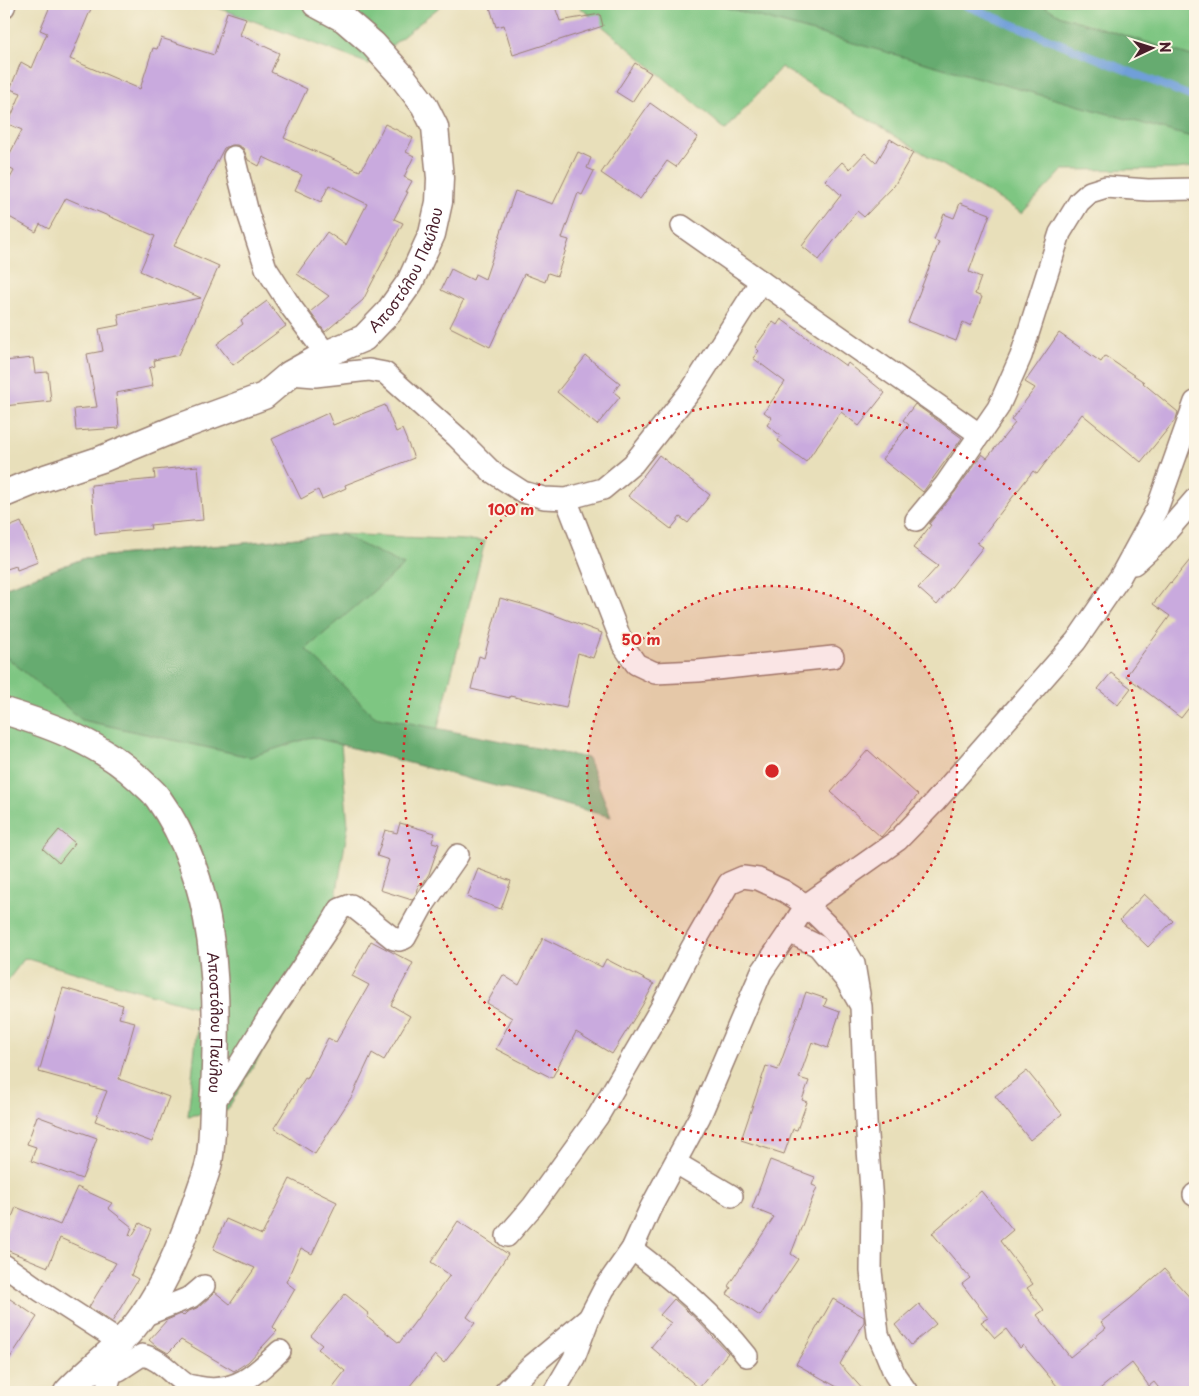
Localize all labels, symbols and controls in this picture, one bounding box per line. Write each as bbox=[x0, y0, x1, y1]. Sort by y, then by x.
north arrow bbox=[1126, 22, 1176, 72]
text: N bbox=[1155, 41, 1176, 53]
street label: Αποστόλου Παύλου bbox=[362, 205, 447, 337]
text: 100 m bbox=[488, 497, 534, 520]
text: 50 m bbox=[622, 627, 660, 650]
centre of rings bbox=[763, 762, 781, 780]
street label: Αποστόλου Παύλου bbox=[202, 951, 229, 1094]

